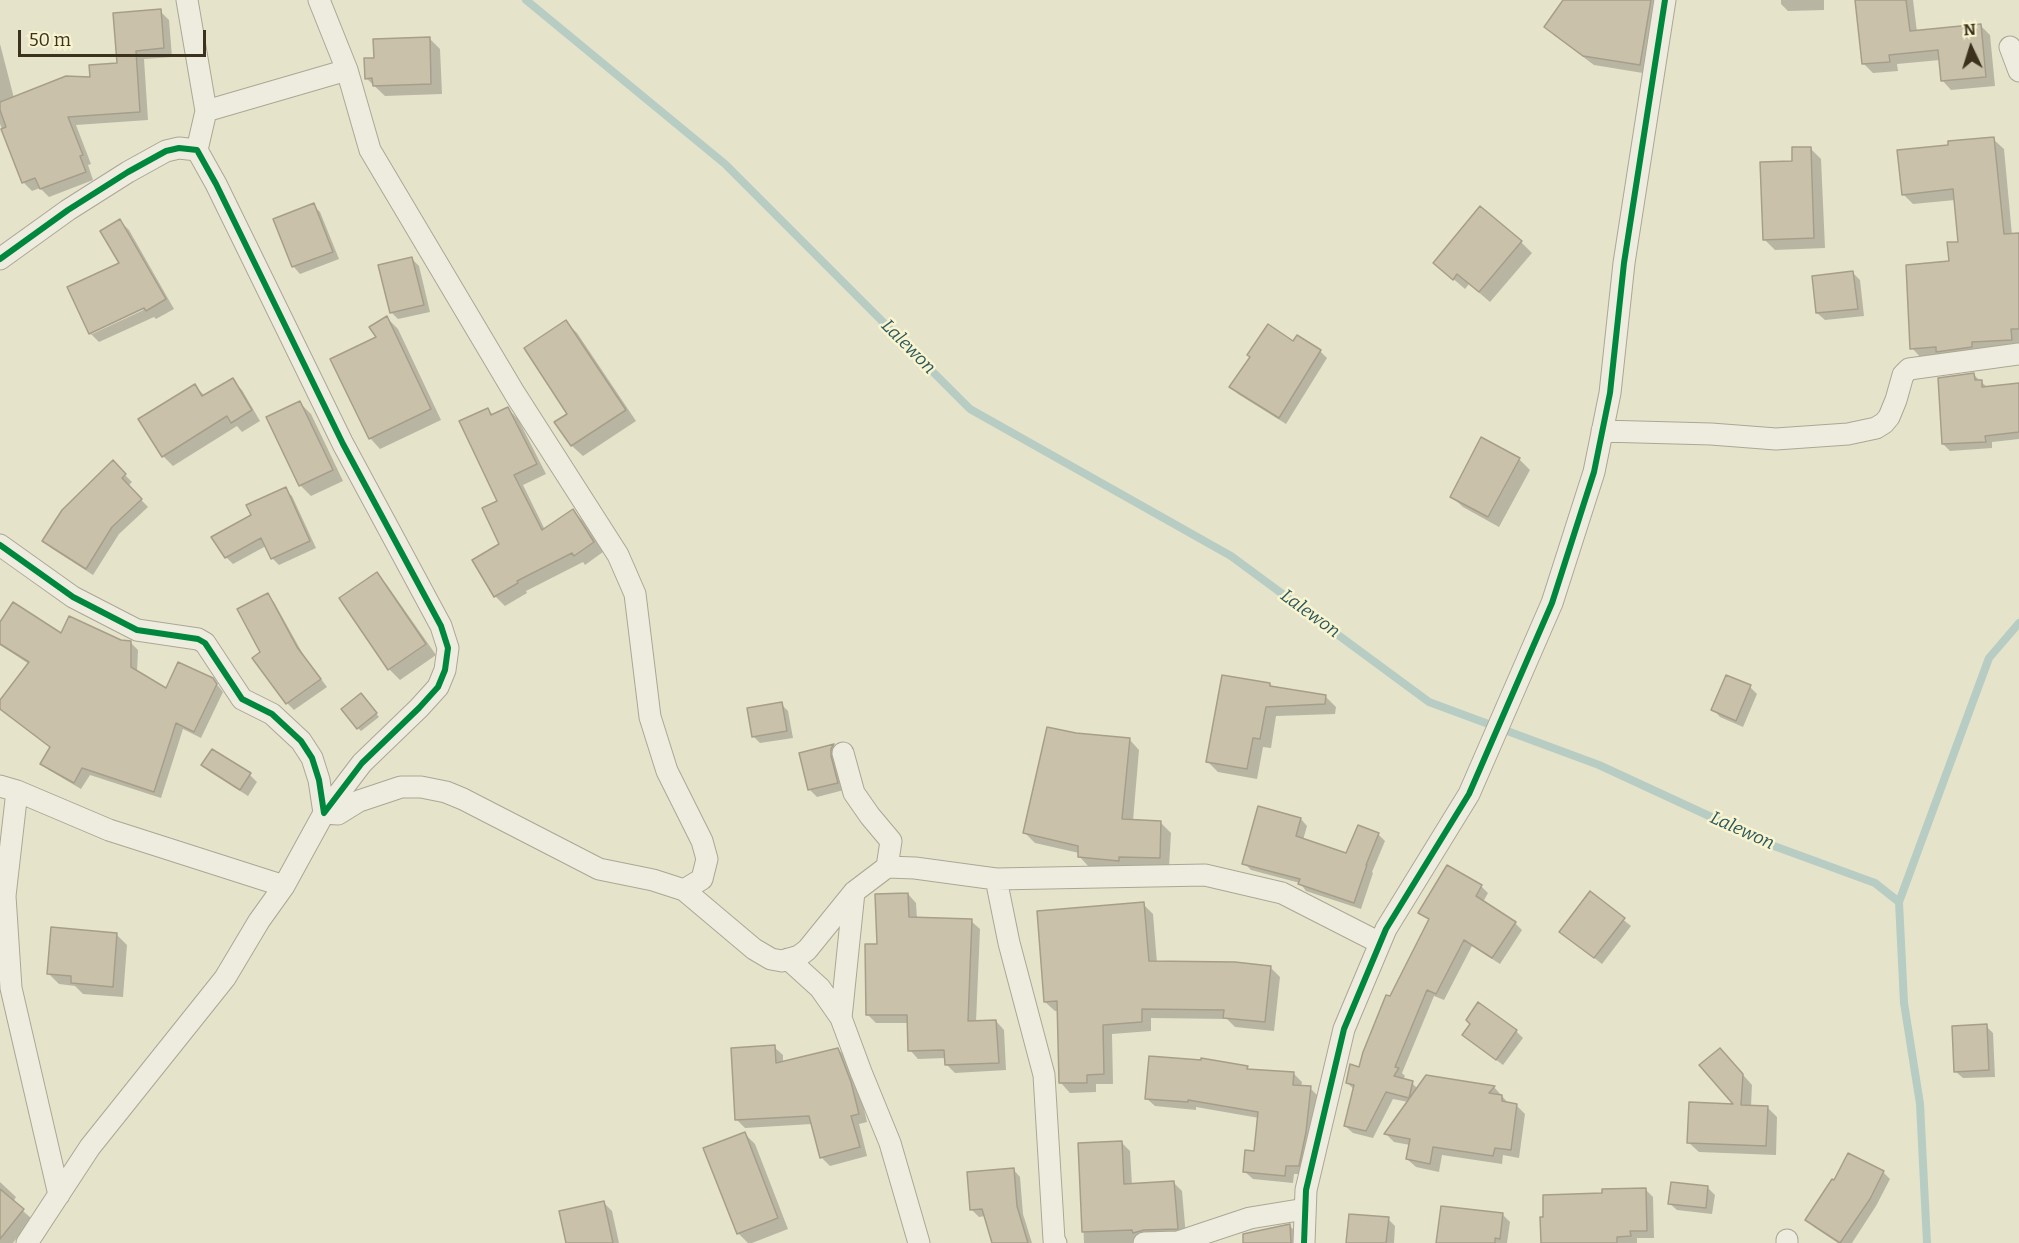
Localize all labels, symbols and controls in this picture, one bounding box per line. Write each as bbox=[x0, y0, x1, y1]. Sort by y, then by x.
scale bar bbox=[21, 18, 208, 56]
north arrow bbox=[1941, 18, 2001, 78]
text: N bbox=[1963, 20, 1977, 39]
text: 50 m bbox=[29, 29, 71, 51]
water label: Lalewon bbox=[876, 315, 940, 379]
water label: Lalewon bbox=[1276, 585, 1344, 643]
water label: Lalewon bbox=[1707, 807, 1777, 855]

